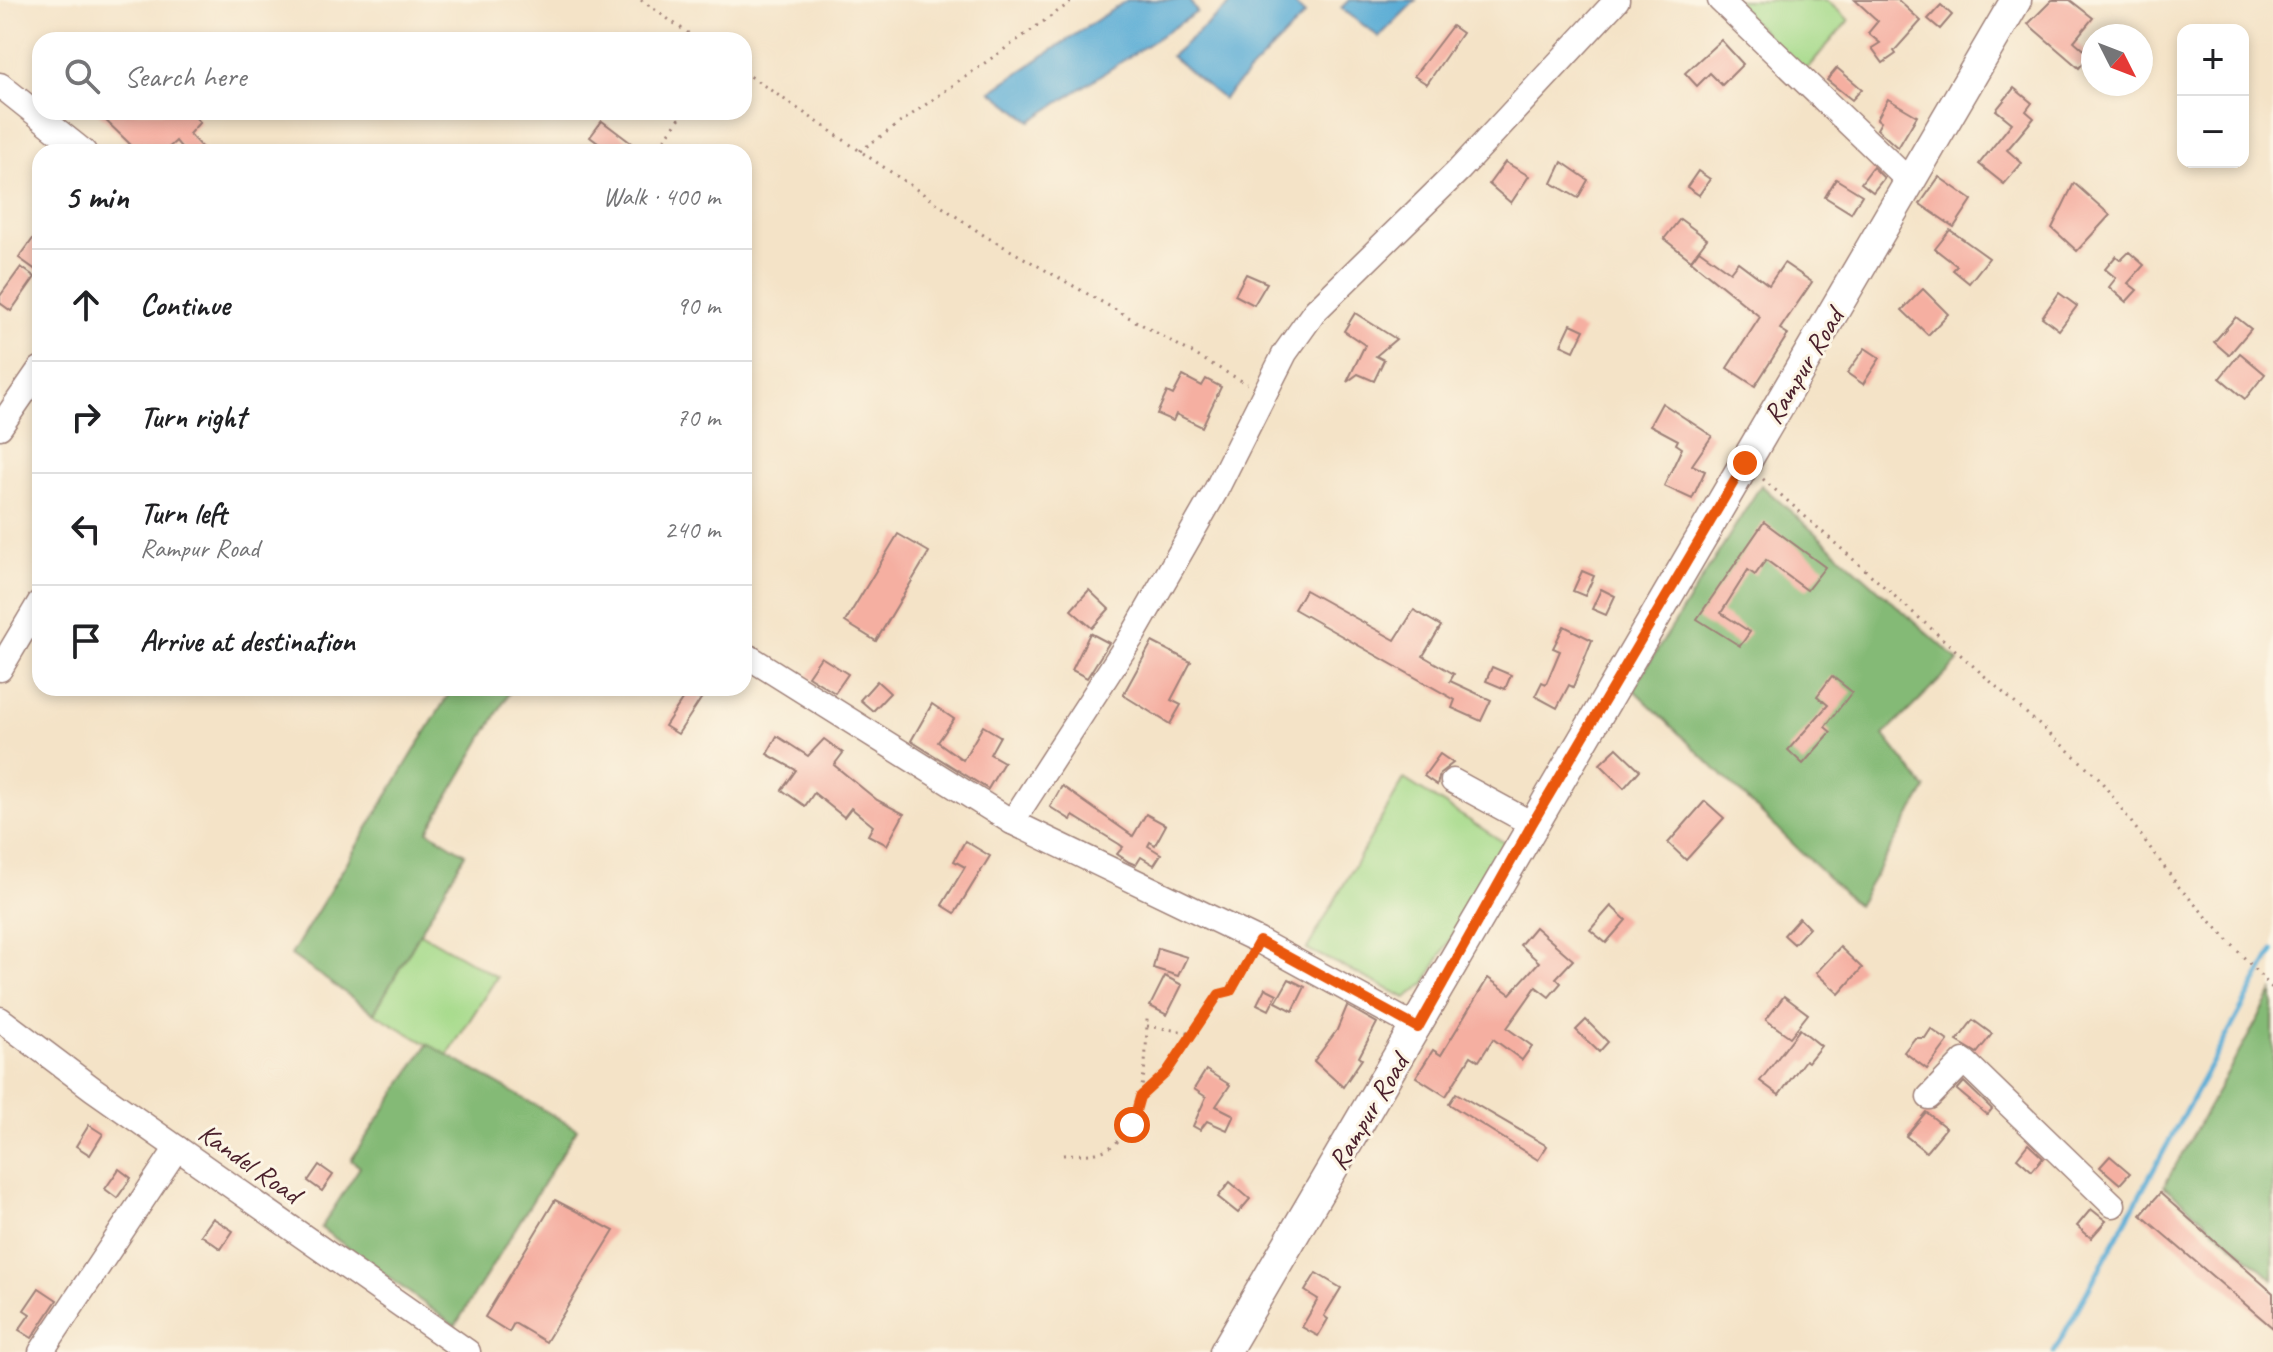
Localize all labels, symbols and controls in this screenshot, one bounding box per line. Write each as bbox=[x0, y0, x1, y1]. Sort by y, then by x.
north arrow bbox=[2081, 24, 2153, 96]
map controls bbox=[2177, 24, 2249, 168]
button: + bbox=[2177, 24, 2249, 96]
search box bbox=[32, 32, 752, 120]
icon: search bbox=[60, 54, 104, 98]
text: Search here bbox=[124, 57, 246, 95]
button: − bbox=[2177, 96, 2249, 168]
text: 5 min bbox=[64, 175, 129, 218]
text: Walk · 400 m bbox=[603, 180, 720, 213]
icon: ahead bbox=[64, 283, 108, 327]
text: Continue bbox=[140, 286, 230, 324]
text: 90 m bbox=[676, 289, 720, 322]
street label: Rampur Road bbox=[1755, 299, 1853, 430]
icon: right bbox=[64, 395, 108, 439]
text: Turn right bbox=[140, 398, 245, 436]
text: 70 m bbox=[676, 401, 720, 434]
route end bbox=[1727, 445, 1763, 481]
text: Turn left bbox=[140, 494, 227, 532]
icon: left bbox=[64, 507, 108, 551]
text: 240 m bbox=[664, 513, 720, 546]
text: Rampur Road bbox=[140, 532, 259, 565]
icon: arrive bbox=[64, 619, 108, 663]
text: Arrive at destination bbox=[140, 622, 355, 660]
street label: Rampur Road bbox=[1320, 1045, 1418, 1176]
route start bbox=[1114, 1107, 1150, 1143]
street label: Kandel Road bbox=[192, 1115, 311, 1213]

